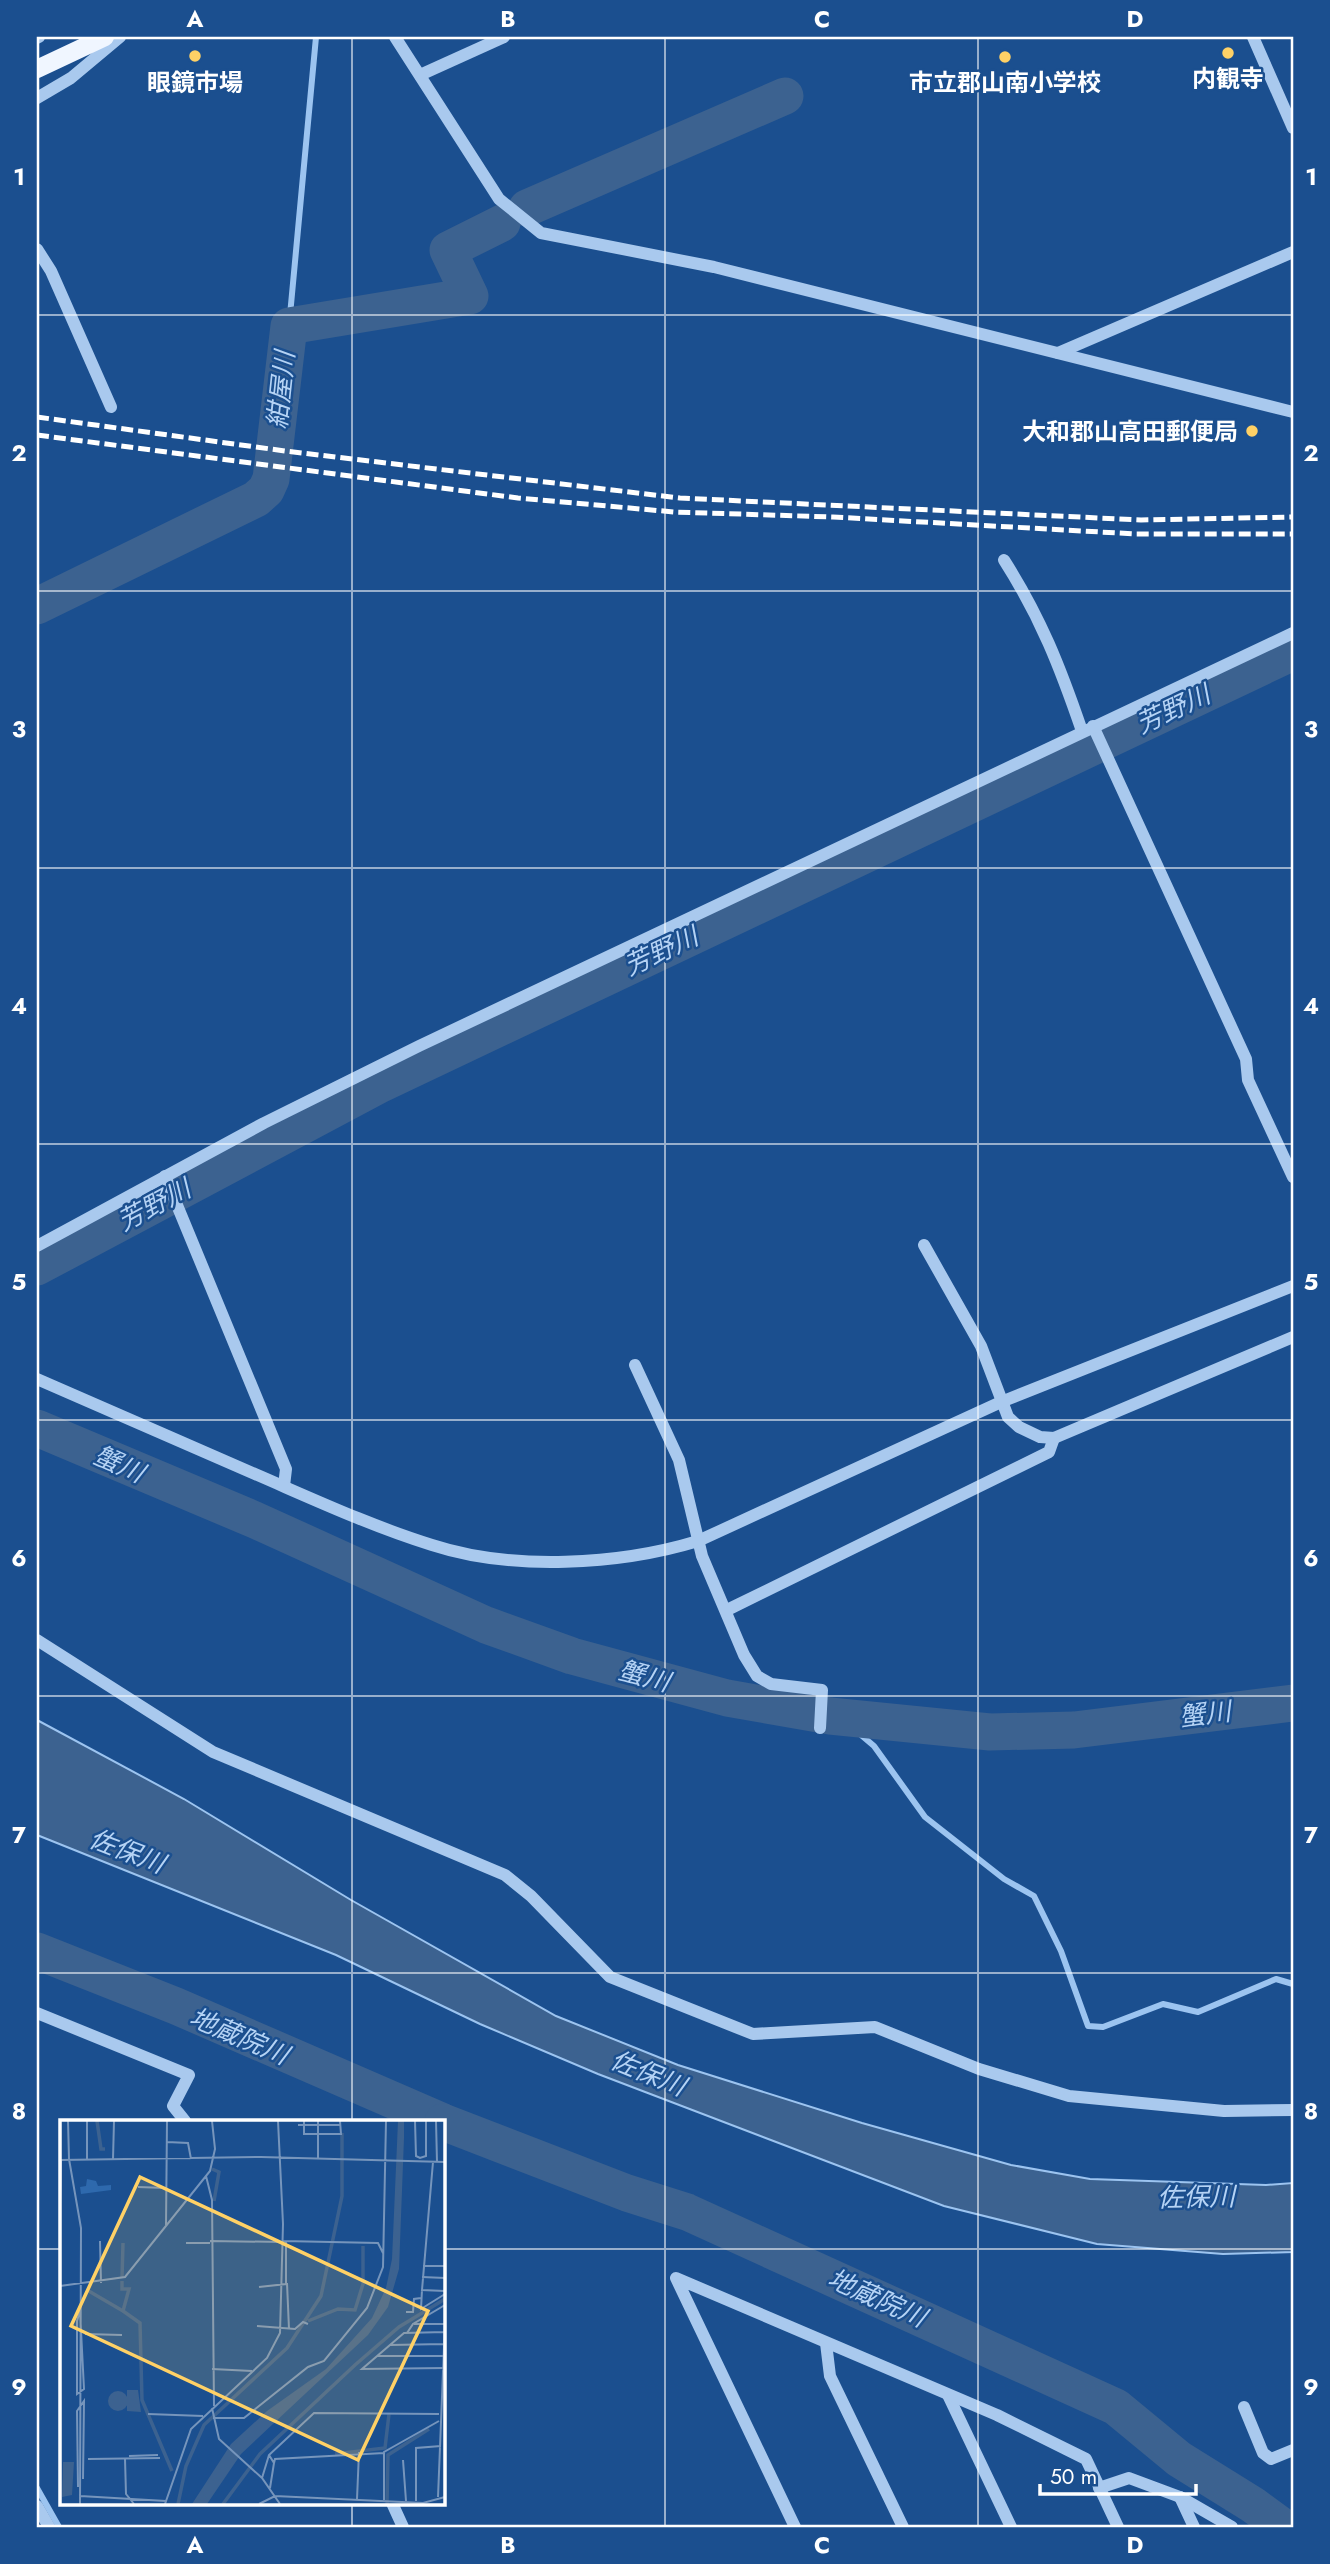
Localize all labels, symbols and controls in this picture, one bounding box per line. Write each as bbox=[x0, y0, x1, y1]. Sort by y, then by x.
text: A bbox=[186, 2, 204, 36]
text: B bbox=[500, 2, 516, 36]
text: C bbox=[814, 2, 830, 36]
text: D bbox=[1127, 2, 1144, 36]
marker: 内観寺 bbox=[1220, 45, 1236, 61]
marker: 眼鏡市場 bbox=[187, 48, 203, 64]
marker: 市立郡山南小学校 bbox=[997, 49, 1013, 65]
place label: 内観寺 bbox=[1192, 61, 1264, 96]
place label: 眼鏡市場 bbox=[147, 65, 243, 100]
place label: 市立郡山南小学校 bbox=[909, 65, 1101, 100]
text: 1 bbox=[13, 160, 25, 194]
text: 1 bbox=[1305, 160, 1317, 194]
water label: 紺屋川 bbox=[258, 346, 304, 431]
place label: 大和郡山高田郵便局 bbox=[1022, 414, 1238, 449]
marker: 大和郡山高田郵便局 bbox=[1244, 423, 1260, 439]
text: 2 bbox=[11, 436, 27, 470]
text: 2 bbox=[1303, 436, 1319, 470]
water label: 芳野川 bbox=[1130, 674, 1219, 743]
text: 3 bbox=[12, 712, 26, 746]
text: 3 bbox=[1304, 712, 1318, 746]
water label: 芳野川 bbox=[618, 916, 707, 985]
text: 4 bbox=[11, 989, 27, 1023]
text: 4 bbox=[1303, 989, 1319, 1023]
water label: 芳野川 bbox=[111, 1169, 200, 1240]
text: 5 bbox=[12, 1265, 26, 1299]
text: 5 bbox=[1304, 1265, 1318, 1299]
water label: 蟹川 bbox=[88, 1436, 153, 1493]
text: 6 bbox=[11, 1541, 27, 1575]
text: 6 bbox=[1303, 1541, 1319, 1575]
water label: 蟹川 bbox=[614, 1651, 677, 1702]
water label: 蟹川 bbox=[1177, 1692, 1236, 1736]
text: 7 bbox=[12, 1818, 26, 1852]
text: 7 bbox=[1304, 1818, 1318, 1852]
water label: 佐保川 bbox=[84, 1819, 173, 1884]
water label: 地蔵院川 bbox=[184, 1998, 297, 2075]
water label: 佐保川 bbox=[605, 2041, 694, 2106]
text: 8 bbox=[12, 2094, 26, 2128]
text: 8 bbox=[1304, 2094, 1318, 2128]
inset map bbox=[60, 2120, 444, 2504]
water label: 佐保川 bbox=[1157, 2177, 1238, 2217]
water label: 地蔵院川 bbox=[822, 2259, 935, 2338]
text: 9 bbox=[11, 2370, 27, 2404]
text: 9 bbox=[1303, 2370, 1319, 2404]
scale bar bbox=[1040, 2452, 1195, 2496]
text: 50 m bbox=[1050, 2462, 1097, 2492]
text: A bbox=[186, 2528, 204, 2562]
text: B bbox=[500, 2528, 516, 2562]
text: C bbox=[814, 2528, 830, 2562]
text: D bbox=[1127, 2528, 1144, 2562]

